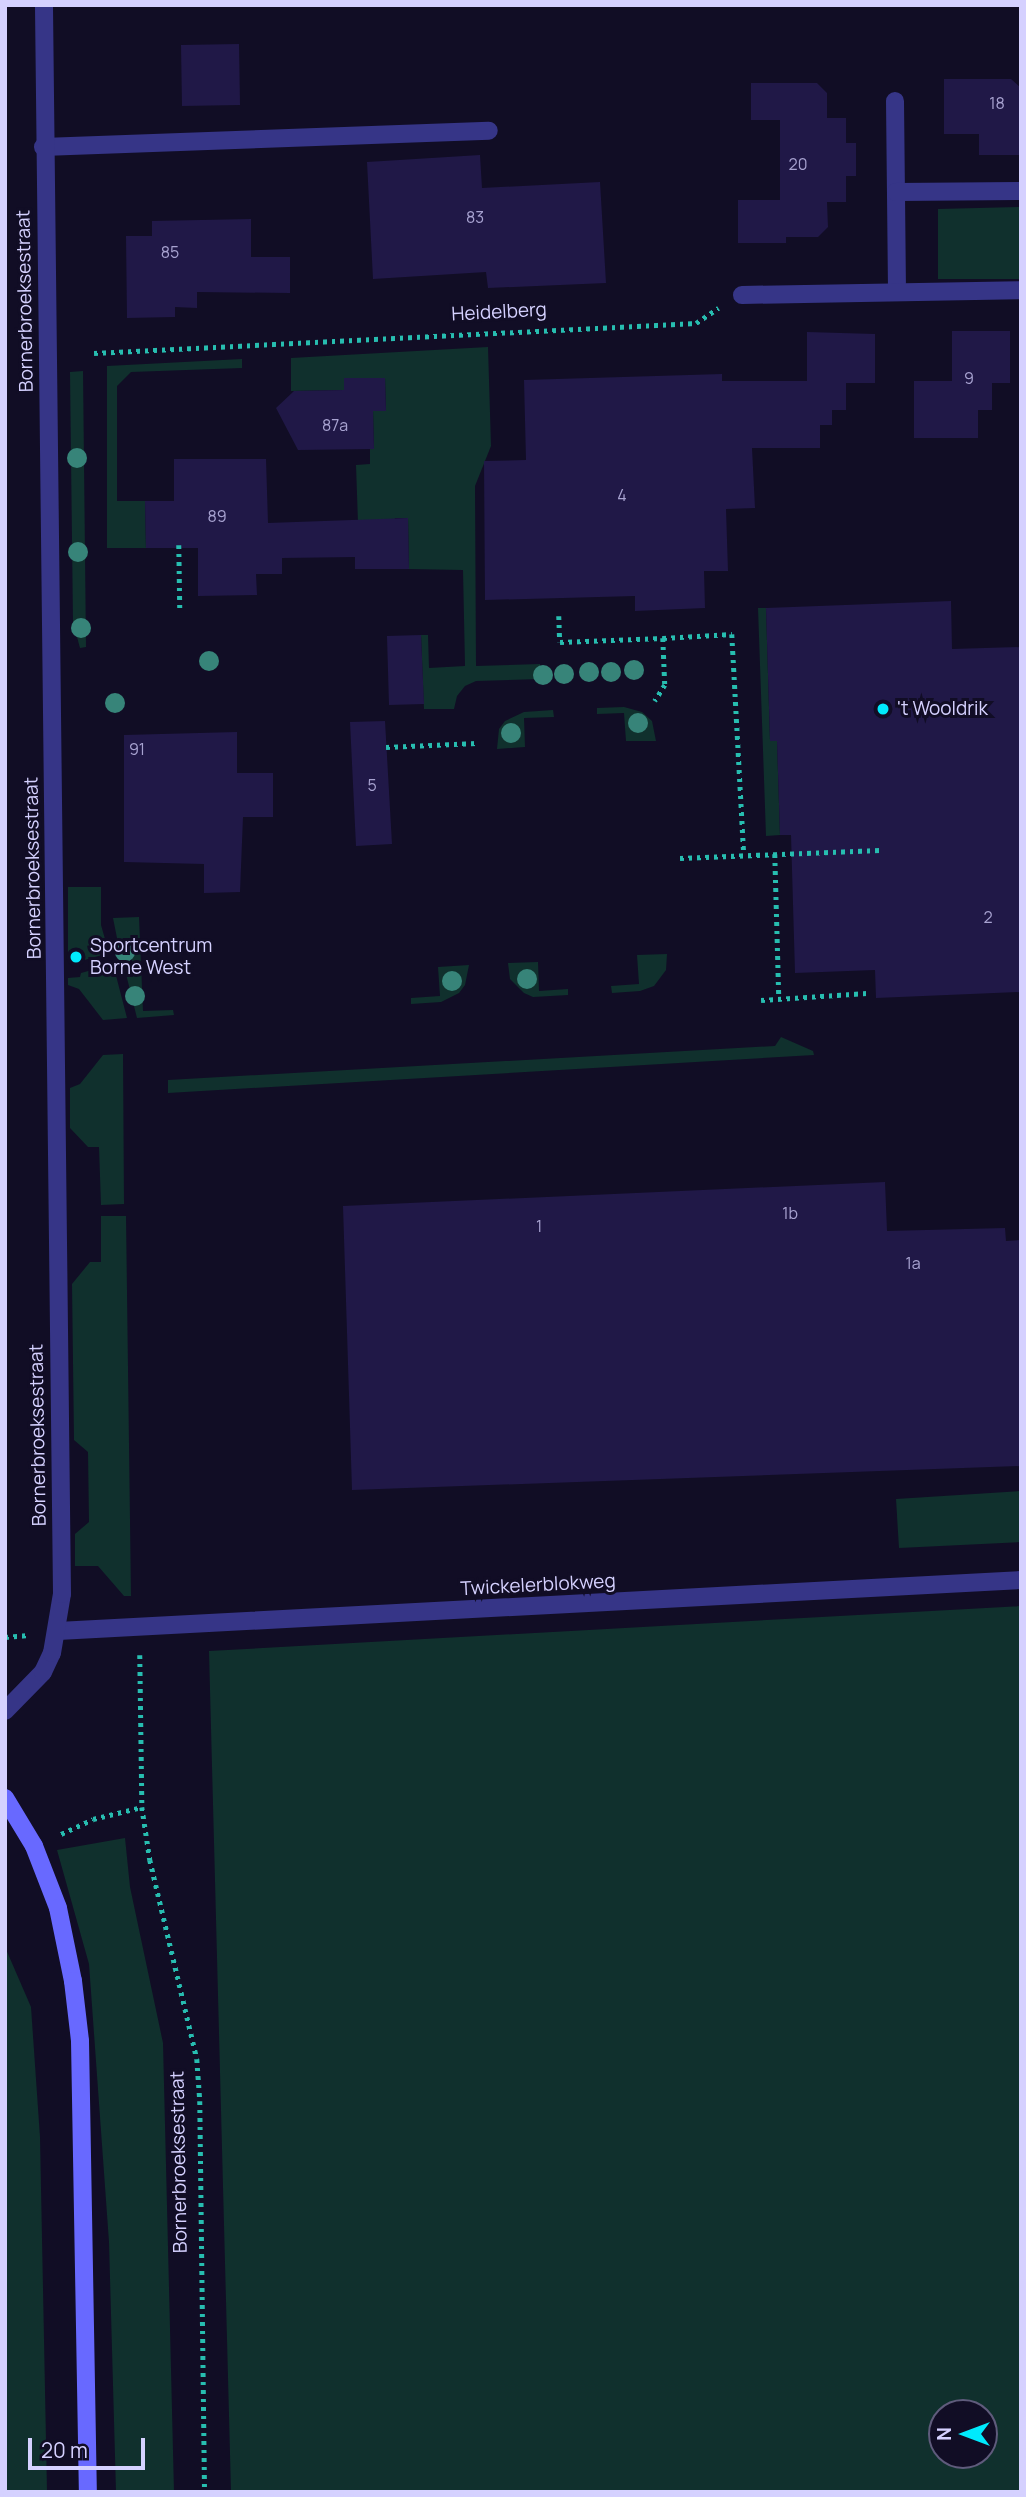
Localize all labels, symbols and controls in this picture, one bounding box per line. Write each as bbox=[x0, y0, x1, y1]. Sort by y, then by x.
house number: 18 bbox=[989, 93, 1005, 113]
house number: 20 bbox=[789, 154, 807, 174]
house number: 83 bbox=[466, 207, 484, 227]
street label: Bornerbroeksestraat bbox=[12, 210, 38, 392]
house number: 85 bbox=[161, 242, 179, 262]
street label: Heidelberg bbox=[451, 298, 547, 326]
house number: 9 bbox=[964, 368, 974, 388]
house number: 87a bbox=[322, 415, 348, 435]
house number: 4 bbox=[617, 485, 627, 505]
house number: 89 bbox=[207, 506, 227, 526]
place label: 't Wooldrik bbox=[897, 698, 988, 720]
marker: 't Wooldrik bbox=[875, 701, 891, 717]
house number: 91 bbox=[129, 739, 145, 759]
house number: 5 bbox=[367, 775, 377, 795]
street label: Bornerbroeksestraat bbox=[20, 777, 46, 959]
house number: 2 bbox=[983, 907, 993, 927]
place label: Sportcentrum Borne West bbox=[90, 935, 212, 979]
marker: Sportcentrum Borne West bbox=[68, 949, 84, 965]
house number: 1b bbox=[782, 1203, 798, 1223]
house number: 1 bbox=[536, 1216, 542, 1236]
house number: 1a bbox=[905, 1253, 921, 1273]
street label: Bornerbroeksestraat bbox=[25, 1344, 51, 1526]
street label: Twickelerblokweg bbox=[460, 1570, 616, 1600]
street label: Bornerbroeksestraat bbox=[166, 2071, 192, 2253]
north arrow bbox=[928, 2399, 998, 2469]
scale bar bbox=[32, 2424, 149, 2468]
text: N bbox=[931, 2427, 957, 2441]
text: 20 m bbox=[41, 2436, 88, 2464]

